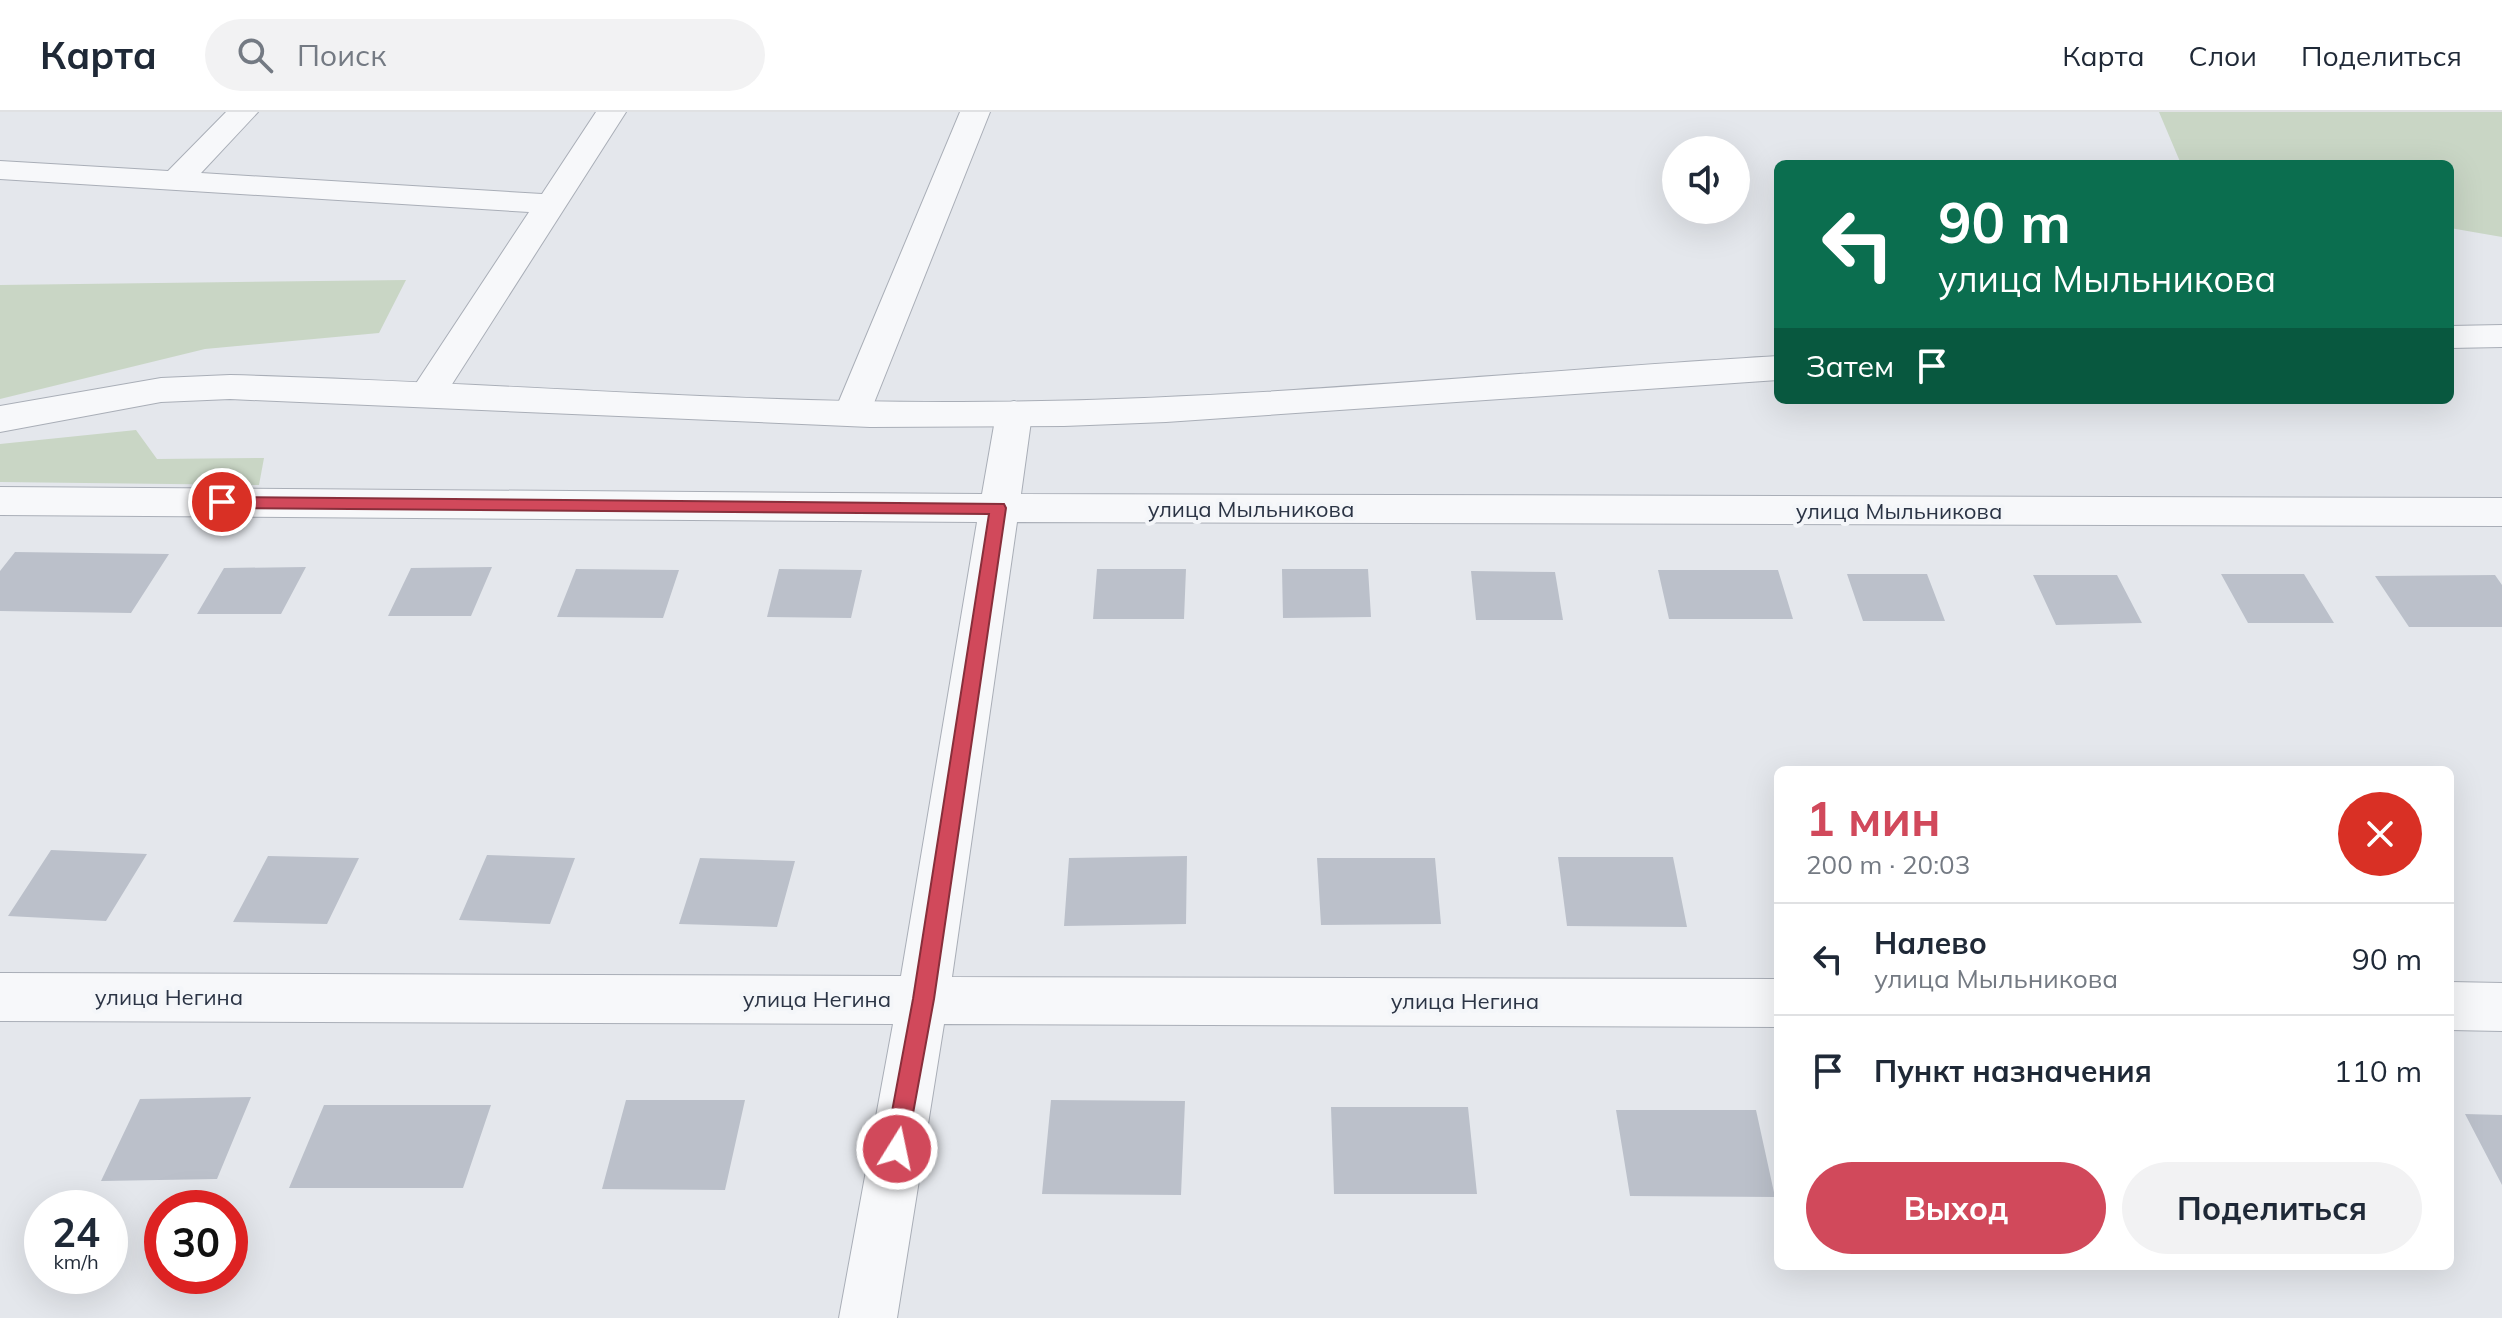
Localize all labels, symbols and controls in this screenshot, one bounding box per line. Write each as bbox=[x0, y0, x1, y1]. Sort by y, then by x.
search box bbox=[205, 19, 765, 91]
text: Карта bbox=[40, 31, 157, 79]
icon: search bbox=[233, 33, 277, 77]
text: Поиск bbox=[297, 36, 386, 74]
text: Карта bbox=[2062, 38, 2145, 73]
text: Слои bbox=[2189, 38, 2257, 73]
text: Поделиться bbox=[2301, 38, 2462, 73]
map controls bbox=[1662, 136, 1750, 224]
button: sound bbox=[1662, 136, 1750, 224]
text: 90 m bbox=[1938, 187, 2071, 257]
icon: left bbox=[1806, 192, 1910, 296]
text: улица Мыльникова bbox=[1938, 256, 2276, 301]
icon: arrive bbox=[1910, 344, 1954, 388]
text: Затем bbox=[1806, 347, 1894, 385]
pin bbox=[188, 468, 256, 536]
icon: arrive bbox=[200, 480, 244, 524]
street label: улица Мыльникова bbox=[1148, 495, 1354, 523]
street label: улица Мыльникова bbox=[1796, 497, 2002, 525]
text: 1 мин bbox=[1806, 788, 1941, 848]
button: close bbox=[2338, 792, 2422, 876]
text: 200 m · 20:03 bbox=[1806, 848, 1970, 881]
text: Налево bbox=[1874, 924, 1987, 962]
icon: left bbox=[1806, 937, 1850, 981]
text: 90 m bbox=[2352, 940, 2422, 978]
text: улица Мыльникова bbox=[1874, 962, 2118, 995]
street label: улица Негина bbox=[95, 983, 243, 1011]
street label: улица Негина bbox=[743, 985, 891, 1013]
street label: улица Негина bbox=[1391, 987, 1539, 1015]
icon: arrive bbox=[1806, 1049, 1850, 1093]
text: Пункт назначения bbox=[1874, 1052, 2152, 1090]
text: 110 m bbox=[2334, 1052, 2422, 1090]
position arrow bbox=[855, 1107, 939, 1191]
button: Выход bbox=[1806, 1162, 2106, 1254]
button: Поделиться bbox=[2122, 1162, 2422, 1254]
speed limit sign: 30 bbox=[144, 1190, 248, 1294]
text: 24 bbox=[52, 1207, 100, 1257]
text: km/h bbox=[53, 1249, 99, 1274]

